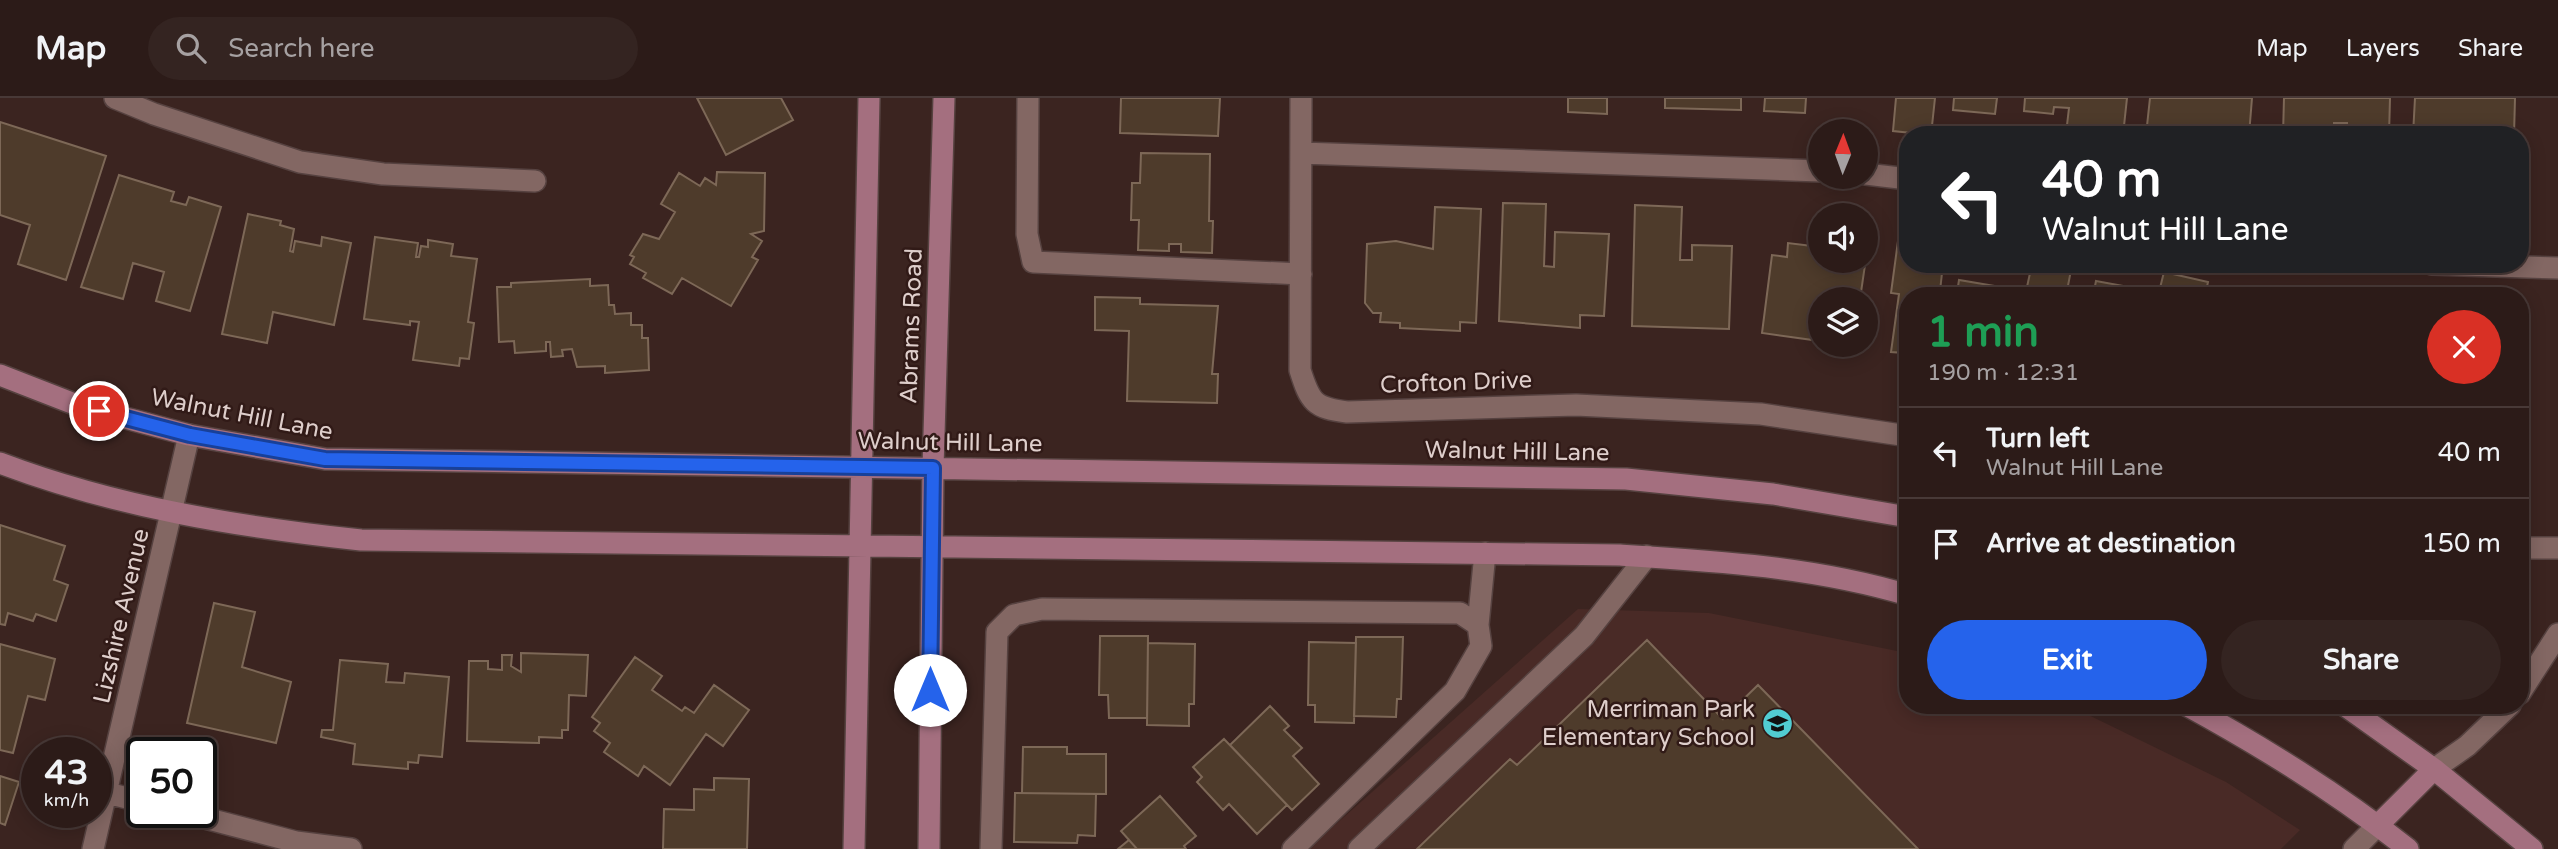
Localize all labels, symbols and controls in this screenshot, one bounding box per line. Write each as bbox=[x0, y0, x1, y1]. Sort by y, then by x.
search box bbox=[148, 17, 638, 80]
text: Map bbox=[35, 29, 106, 68]
icon: search bbox=[172, 29, 210, 67]
text: Search here bbox=[228, 33, 374, 64]
text: Map bbox=[2256, 34, 2308, 63]
text: Layers bbox=[2346, 34, 2420, 63]
text: Share bbox=[2458, 34, 2523, 63]
north arrow bbox=[1808, 119, 1878, 189]
map controls bbox=[1808, 119, 1878, 357]
text: 40 m bbox=[2042, 151, 2161, 210]
icon: left bbox=[1927, 154, 2018, 245]
button: sound bbox=[1808, 203, 1878, 273]
text: Walnut Hill Lane bbox=[2042, 211, 2289, 249]
street label: Abrams Road bbox=[894, 248, 929, 404]
button: layers bbox=[1808, 287, 1878, 357]
text: 1 min bbox=[1927, 307, 2039, 358]
button: close bbox=[2427, 310, 2501, 384]
text: 190 m · 12:31 bbox=[1927, 359, 2079, 387]
street label: Crofton Drive bbox=[1379, 365, 1533, 400]
pin bbox=[69, 381, 129, 441]
street label: Walnut Hill Lane bbox=[148, 383, 335, 446]
icon: arrive bbox=[80, 392, 118, 430]
text: Turn left bbox=[1986, 423, 2089, 454]
street label: Walnut Hill Lane bbox=[857, 426, 1043, 459]
icon: left bbox=[1927, 434, 1965, 472]
street label: Walnut Hill Lane bbox=[1424, 435, 1610, 468]
text: 40 m bbox=[2438, 437, 2501, 468]
text: Walnut Hill Lane bbox=[1986, 454, 2163, 482]
icon: arrive bbox=[1927, 525, 1965, 563]
street label: Lizshire Avenue bbox=[87, 526, 156, 706]
text: Arrive at destination bbox=[1986, 528, 2236, 559]
text: 150 m bbox=[2421, 528, 2501, 559]
button: Exit bbox=[1927, 620, 2207, 700]
button: Share bbox=[2221, 620, 2501, 700]
position arrow bbox=[893, 653, 967, 727]
place label: Merriman Park Elementary School bbox=[1542, 695, 1755, 752]
school or university icon: Merriman Park Elementary School bbox=[1761, 706, 1795, 740]
speed limit sign: 50 bbox=[126, 737, 217, 828]
text: 43 bbox=[45, 752, 88, 794]
text: km/h bbox=[44, 789, 89, 811]

